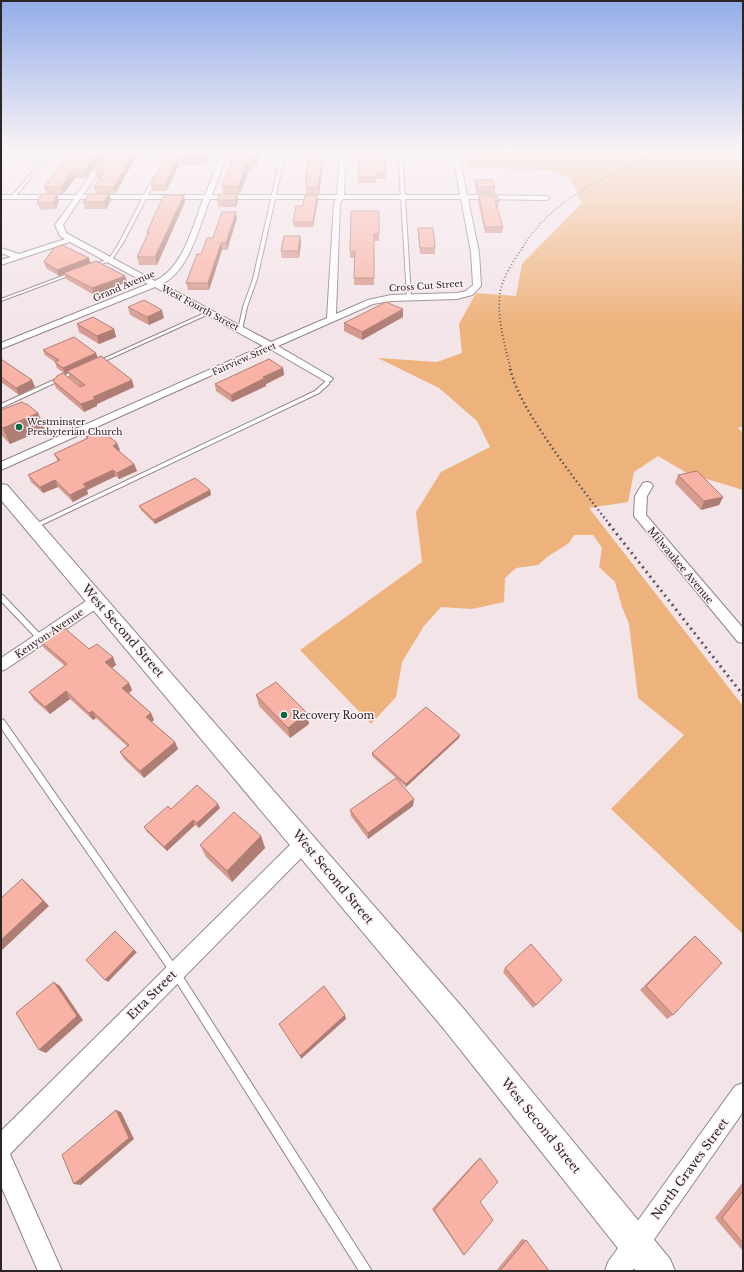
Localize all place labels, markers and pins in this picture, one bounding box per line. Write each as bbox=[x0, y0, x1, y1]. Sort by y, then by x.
place label: Westminster Presbyterian Church bbox=[26, 416, 122, 437]
marker: Westminster Presbyterian Church bbox=[14, 422, 24, 432]
place label: Recovery Room bbox=[292, 709, 374, 722]
marker: Recovery Room bbox=[279, 710, 289, 720]

